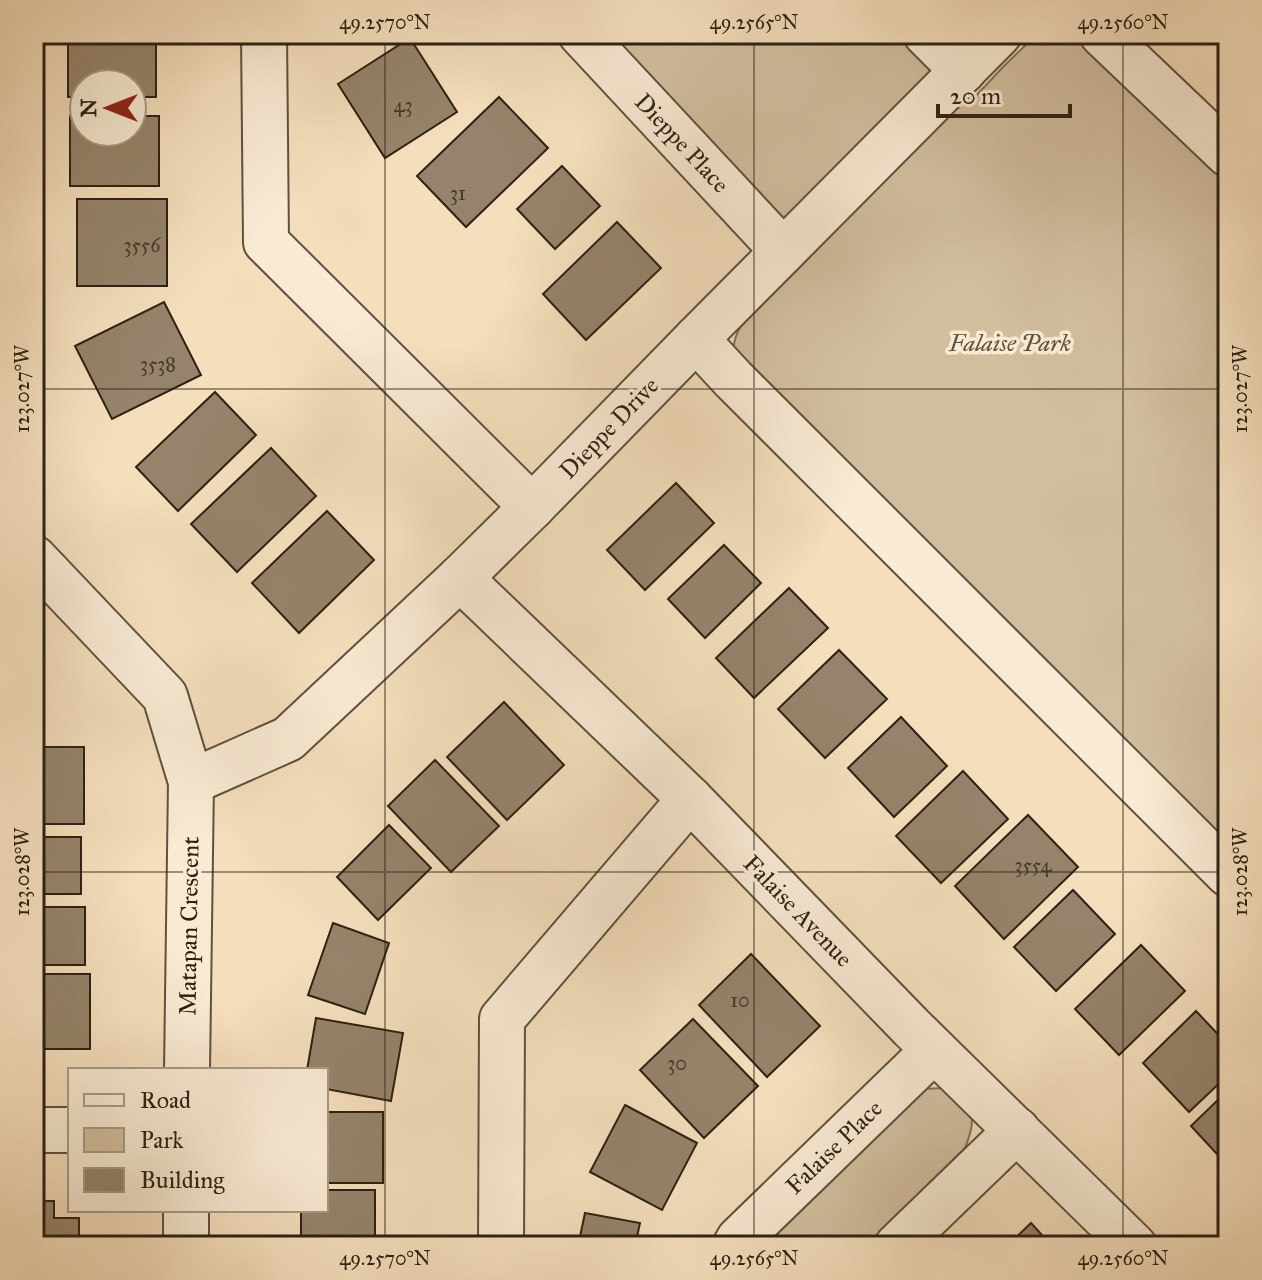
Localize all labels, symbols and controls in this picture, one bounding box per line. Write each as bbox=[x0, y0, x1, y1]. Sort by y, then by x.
text: 49.2570°N bbox=[339, 10, 431, 34]
text: 49.2565°N bbox=[710, 10, 798, 34]
text: 49.2560°N bbox=[1077, 10, 1169, 34]
north arrow bbox=[68, 68, 148, 148]
scale bar bbox=[938, 68, 1070, 118]
text: 20 m bbox=[950, 81, 1001, 111]
street label: Dieppe Place bbox=[628, 87, 736, 199]
house number: 43 bbox=[393, 93, 413, 117]
text: N bbox=[75, 98, 102, 117]
house number: 31 bbox=[450, 181, 466, 205]
house number: 3556 bbox=[124, 233, 161, 257]
park label: Falaise Park bbox=[948, 328, 1071, 358]
text: 123.027°W bbox=[10, 344, 34, 433]
text: 123.027°W bbox=[1228, 344, 1252, 433]
house number: 3538 bbox=[140, 352, 176, 376]
street label: Dieppe Drive bbox=[553, 371, 665, 485]
text: 123.028°W bbox=[10, 827, 34, 916]
text: 123.028°W bbox=[1228, 827, 1252, 916]
street label: Matapan Crescent bbox=[172, 836, 206, 1016]
street label: Falaise Avenue bbox=[737, 849, 859, 973]
house number: 3554 bbox=[1014, 853, 1052, 877]
house number: 10 bbox=[730, 988, 750, 1012]
house number: 30 bbox=[667, 1051, 687, 1075]
legend bbox=[68, 1068, 328, 1212]
text: Road bbox=[140, 1085, 191, 1115]
street label: Falaise Place bbox=[779, 1094, 889, 1200]
text: Park bbox=[140, 1125, 184, 1155]
text: Building bbox=[140, 1165, 225, 1195]
text: 49.2570°N bbox=[339, 1246, 431, 1270]
text: 49.2565°N bbox=[710, 1246, 798, 1270]
text: 49.2560°N bbox=[1077, 1246, 1169, 1270]

